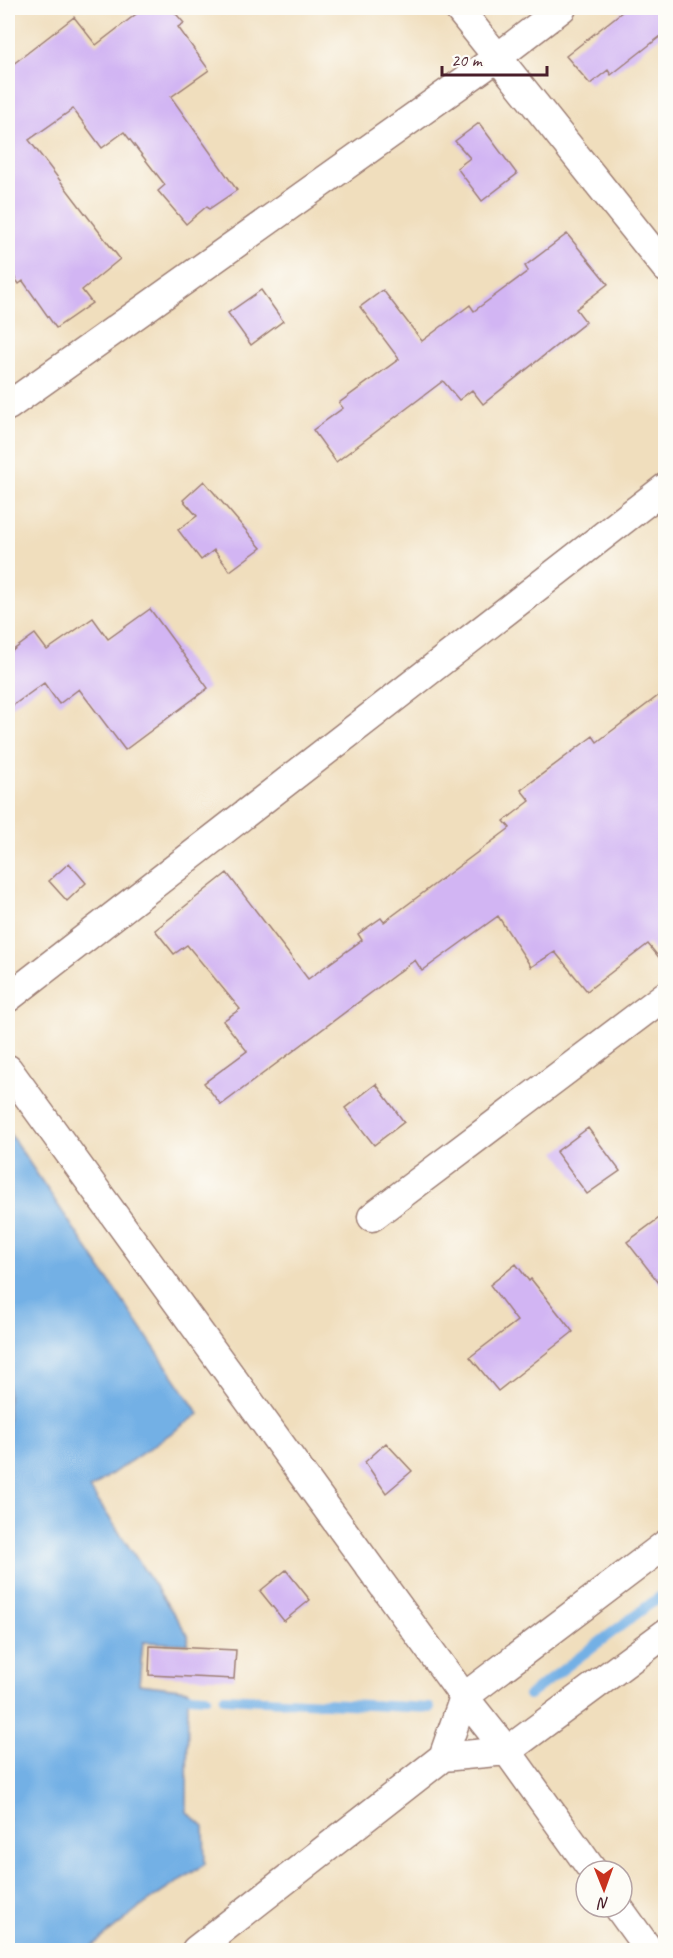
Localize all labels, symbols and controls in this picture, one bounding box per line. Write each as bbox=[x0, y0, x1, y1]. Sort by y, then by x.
scale bar bbox=[442, 39, 547, 77]
text: 20 m bbox=[451, 49, 484, 71]
north arrow bbox=[574, 1859, 634, 1919]
text: N bbox=[596, 1893, 609, 1913]

